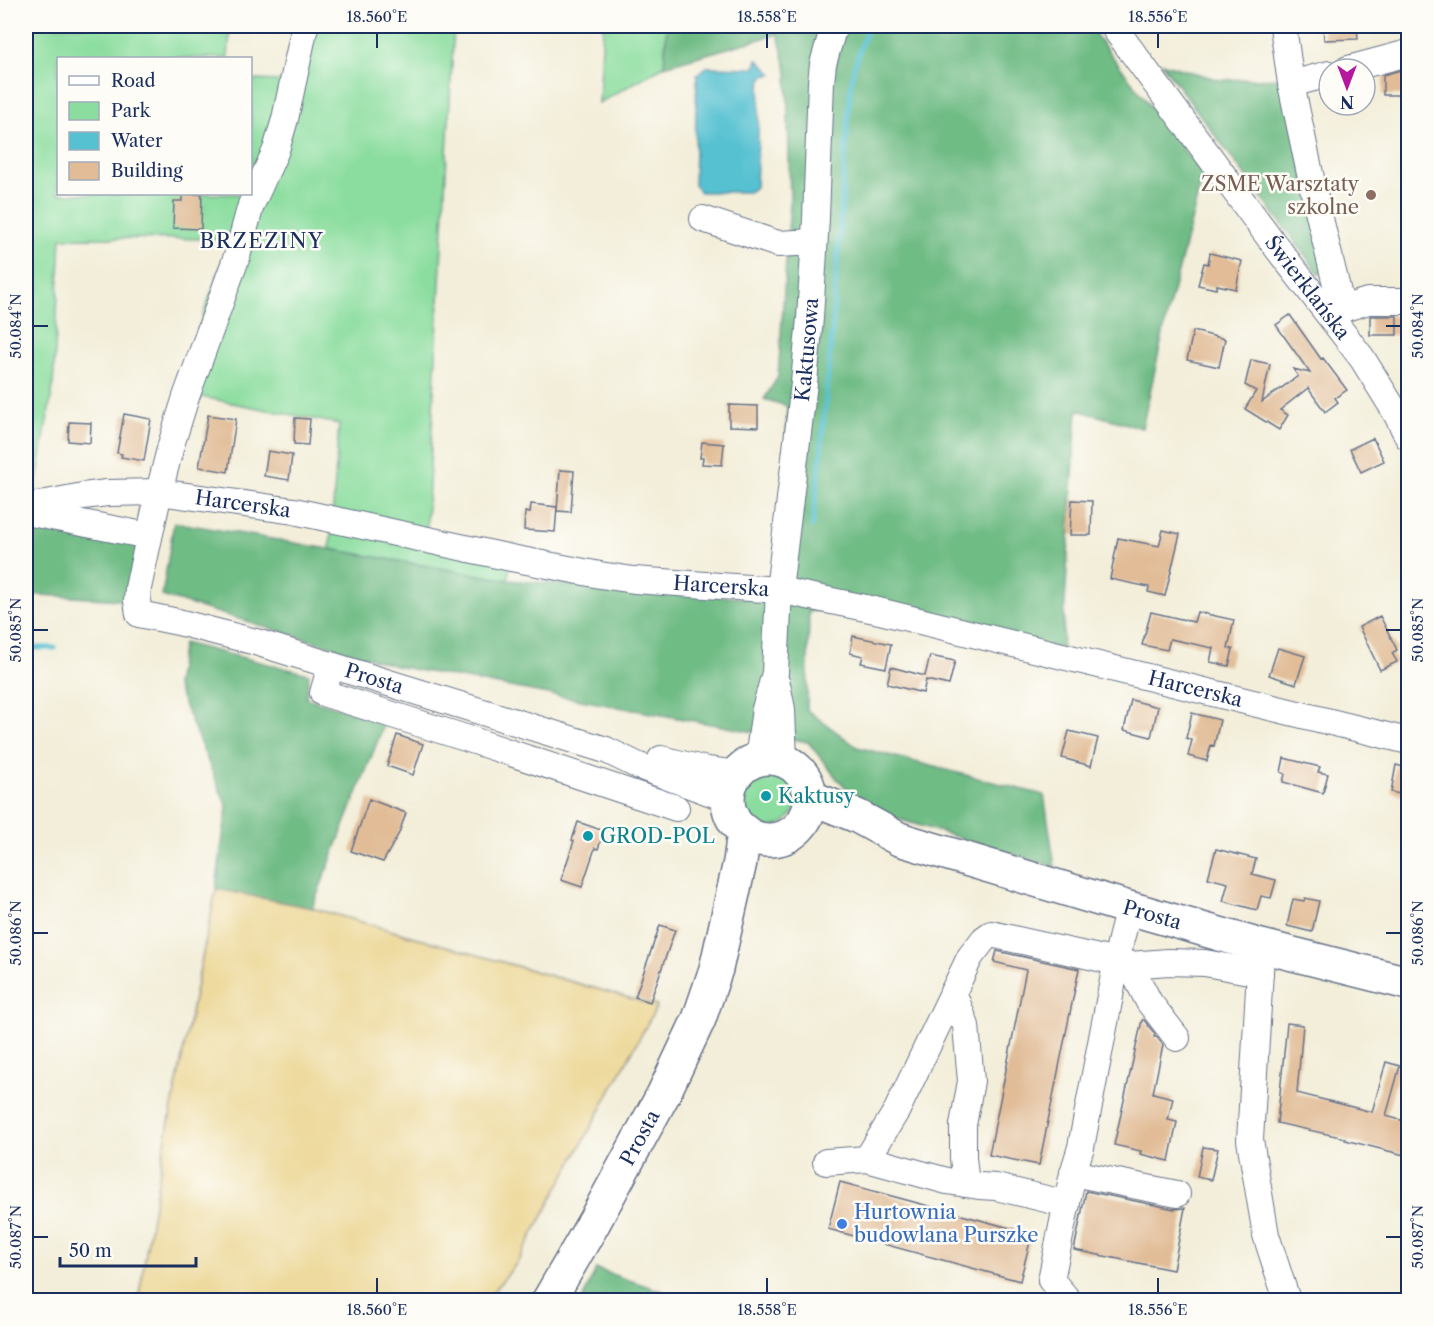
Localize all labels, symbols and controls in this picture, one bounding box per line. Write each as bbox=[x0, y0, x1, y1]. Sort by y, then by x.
text: 18.560°E bbox=[347, 7, 407, 26]
text: 18.558°E bbox=[737, 7, 797, 26]
text: 18.556°E bbox=[1128, 7, 1188, 26]
legend bbox=[57, 57, 252, 195]
north arrow bbox=[1317, 57, 1377, 117]
text: Road bbox=[111, 70, 156, 92]
text: N bbox=[1340, 92, 1354, 112]
text: Park bbox=[111, 100, 152, 122]
text: Water bbox=[110, 130, 163, 152]
text: Building bbox=[111, 160, 183, 182]
place label: ZSME Warsztaty szkolne bbox=[1201, 172, 1360, 219]
marker: ZSME Warsztaty szkolne bbox=[1364, 188, 1378, 202]
district label: BRZEZINY bbox=[200, 228, 324, 253]
street label: Świerklańska bbox=[1260, 230, 1356, 345]
text: 50.084°N bbox=[6, 293, 25, 359]
text: 50.084°N bbox=[1408, 293, 1427, 359]
street label: Kaktusowa bbox=[790, 297, 823, 403]
street label: Harcerska bbox=[194, 485, 293, 522]
street label: Harcerska bbox=[672, 571, 770, 601]
text: 50.085°N bbox=[6, 598, 25, 662]
text: 50.085°N bbox=[1408, 598, 1427, 662]
street label: Prosta bbox=[342, 658, 407, 699]
street label: Harcerska bbox=[1146, 666, 1246, 712]
place label: Kaktusy bbox=[778, 784, 856, 808]
marker: Kaktusy bbox=[759, 789, 773, 803]
place label: GROD-POL bbox=[600, 824, 715, 848]
marker: GROD-POL bbox=[581, 829, 595, 843]
street label: Prosta bbox=[1120, 895, 1185, 935]
text: 50.086°N bbox=[6, 900, 25, 966]
text: 50.086°N bbox=[1408, 900, 1427, 966]
street label: Prosta bbox=[615, 1105, 665, 1170]
place label: Hurtownia budowlana Purszke bbox=[854, 1200, 1038, 1247]
text: 50.087°N bbox=[6, 1205, 25, 1269]
text: 50.087°N bbox=[1408, 1205, 1427, 1269]
marker: Hurtownia budowlana Purszke bbox=[835, 1217, 849, 1231]
scale bar bbox=[60, 1230, 196, 1268]
text: 50 m bbox=[69, 1240, 112, 1262]
text: 18.560°E bbox=[347, 1300, 407, 1319]
text: 18.558°E bbox=[737, 1300, 797, 1319]
text: 18.556°E bbox=[1128, 1300, 1188, 1319]

